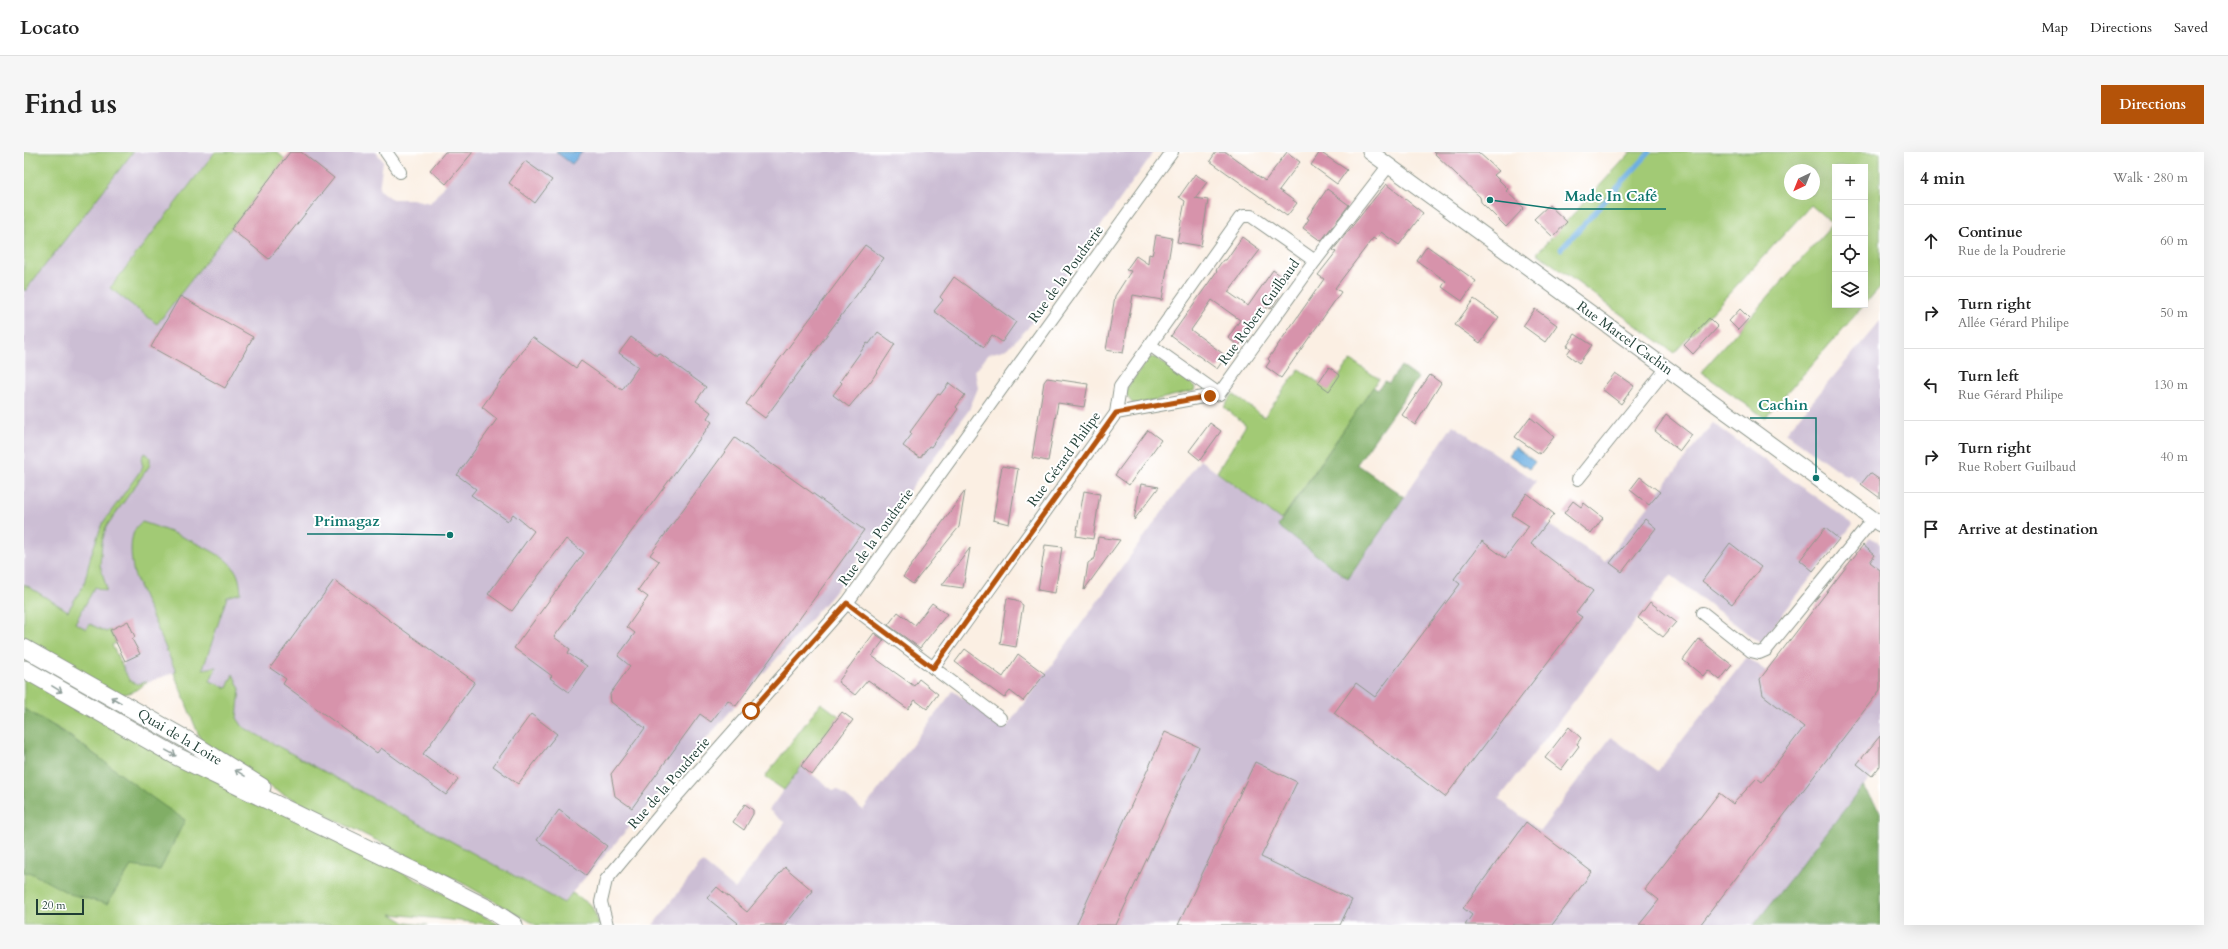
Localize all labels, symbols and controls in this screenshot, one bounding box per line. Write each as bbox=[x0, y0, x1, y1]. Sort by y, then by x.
text: Locato bbox=[20, 15, 79, 41]
text: Map bbox=[2042, 18, 2068, 37]
text: Directions bbox=[2090, 18, 2152, 37]
text: Saved bbox=[2174, 18, 2208, 37]
text: Find us bbox=[24, 85, 117, 123]
button: Directions bbox=[2101, 85, 2204, 124]
north arrow bbox=[1784, 164, 1820, 200]
map controls bbox=[1832, 164, 1868, 308]
button: + bbox=[1832, 164, 1868, 200]
text: 4 min bbox=[1920, 167, 1965, 190]
text: Walk · 280 m bbox=[2113, 169, 2188, 187]
callout: Made In Café bbox=[1557, 182, 1666, 209]
text: Made In Café bbox=[1564, 186, 1658, 206]
button: − bbox=[1832, 200, 1868, 236]
street label: Rue de la Poudrerie bbox=[1024, 221, 1108, 327]
text: Continue bbox=[1958, 222, 2023, 242]
icon: ahead bbox=[1920, 230, 1942, 252]
text: 60 m bbox=[2160, 232, 2188, 250]
button: locate bbox=[1832, 236, 1868, 272]
text: Rue de la Poudrerie bbox=[1958, 242, 2066, 260]
street label: Rue Robert Guilbaud bbox=[1214, 255, 1304, 369]
button: layers bbox=[1832, 272, 1868, 308]
text: Turn right bbox=[1958, 294, 2031, 314]
street label: Rue Marcel Cachin bbox=[1573, 297, 1677, 379]
icon: right bbox=[1920, 302, 1942, 324]
text: 50 m bbox=[2160, 304, 2188, 322]
text: Allée Gérard Philipe bbox=[1958, 314, 2069, 332]
text: Turn left bbox=[1958, 366, 2019, 386]
icon: left bbox=[1920, 374, 1942, 396]
text: 130 m bbox=[2154, 376, 2188, 394]
text: Rue Gérard Philipe bbox=[1958, 386, 2064, 404]
route end bbox=[1201, 387, 1219, 405]
callout: Cachin bbox=[1750, 391, 1816, 418]
text: Cachin bbox=[1758, 395, 1808, 415]
street label: Rue Gérard Philipe bbox=[1023, 407, 1105, 511]
text: Turn right bbox=[1958, 438, 2031, 458]
icon: right bbox=[1920, 446, 1942, 468]
text: 40 m bbox=[2160, 448, 2188, 466]
text: Rue Robert Guilbaud bbox=[1958, 458, 2076, 476]
street label: Rue de la Poudrerie bbox=[834, 484, 918, 590]
callout: Primagaz bbox=[307, 507, 388, 534]
text: Primagaz bbox=[314, 511, 380, 531]
icon: arrive bbox=[1920, 518, 1942, 540]
text: Arrive at destination bbox=[1958, 519, 2098, 539]
one-way arrow bbox=[51, 686, 63, 694]
one-way arrow bbox=[110, 695, 122, 703]
route start bbox=[742, 702, 760, 720]
street label: Quai de la Loire bbox=[134, 704, 226, 770]
street label: Rue de la Poudrerie bbox=[624, 733, 714, 833]
one-way arrow bbox=[165, 749, 177, 757]
one-way arrow bbox=[234, 769, 246, 777]
scale bar bbox=[36, 897, 84, 916]
text: 20 m bbox=[42, 898, 66, 913]

